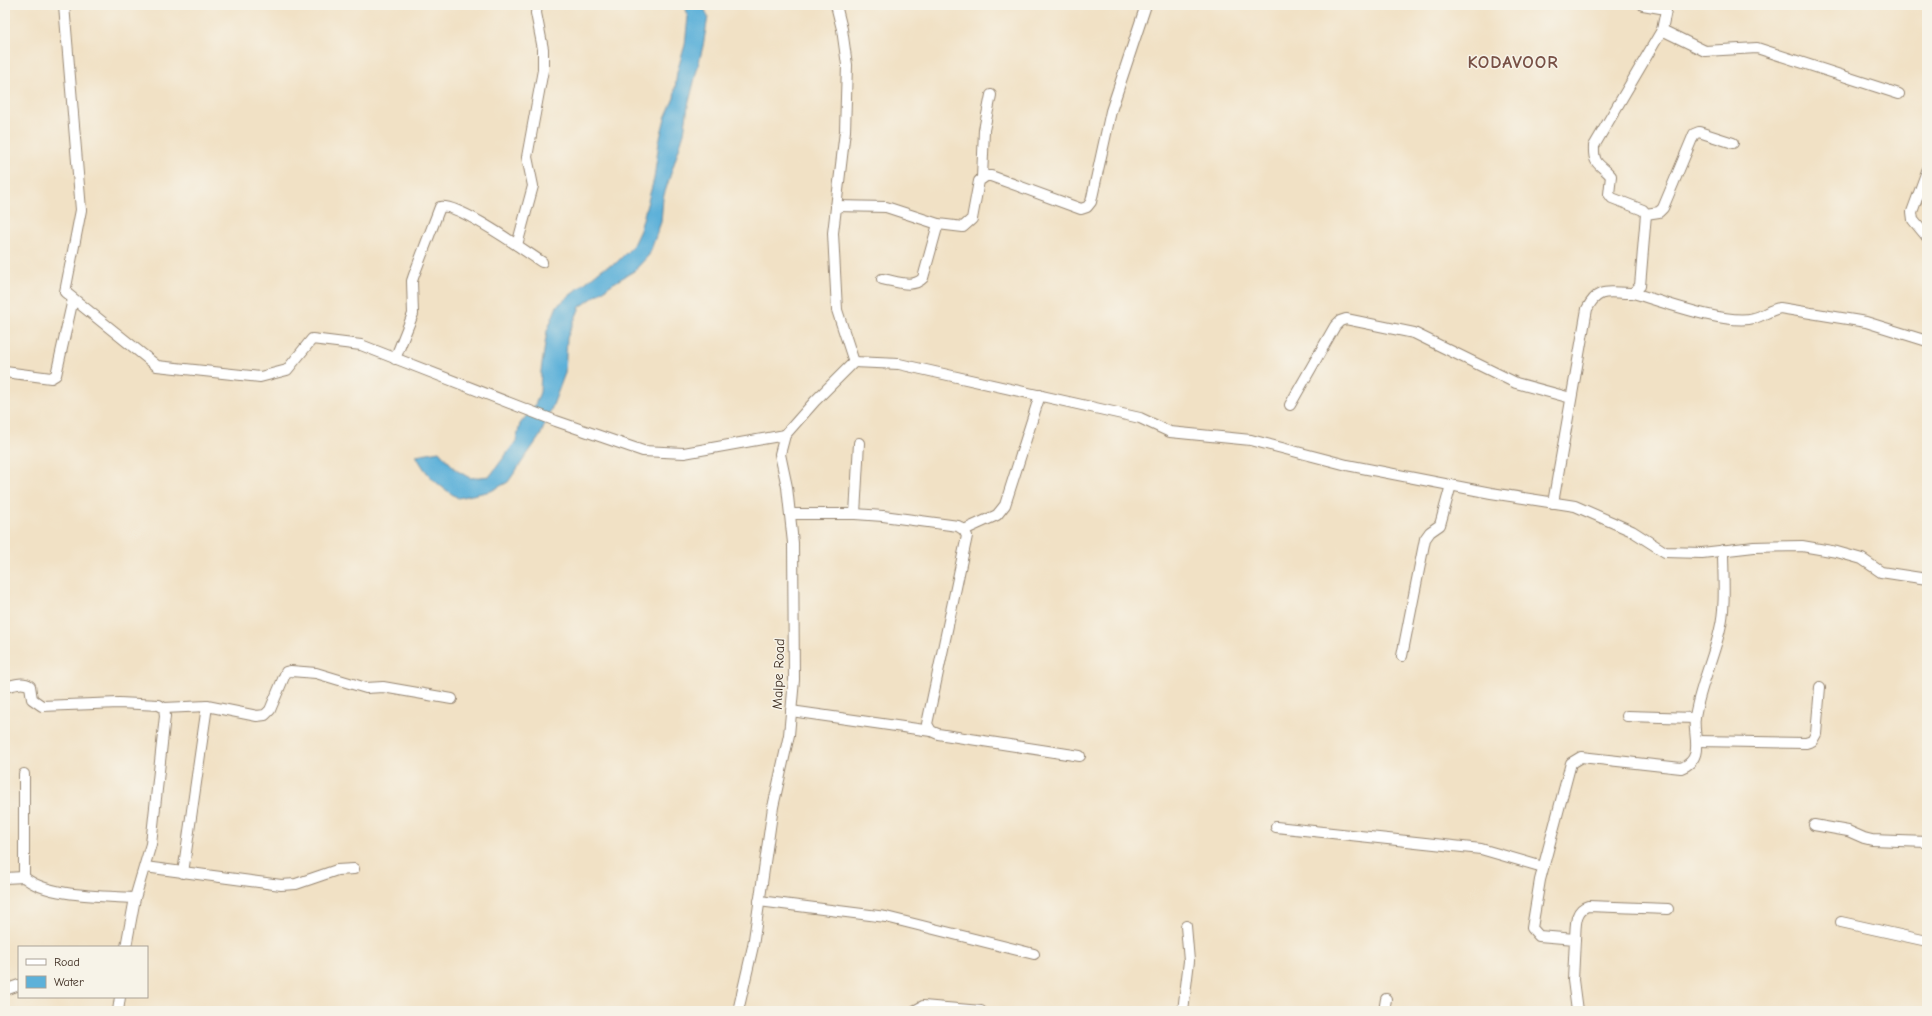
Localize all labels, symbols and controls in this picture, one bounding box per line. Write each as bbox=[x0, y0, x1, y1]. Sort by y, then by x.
district label: KODAVOOR bbox=[1467, 52, 1559, 73]
street label: Malpe Road bbox=[769, 638, 788, 710]
legend bbox=[18, 946, 148, 998]
text: Road bbox=[54, 955, 80, 969]
text: Water bbox=[54, 975, 84, 989]

